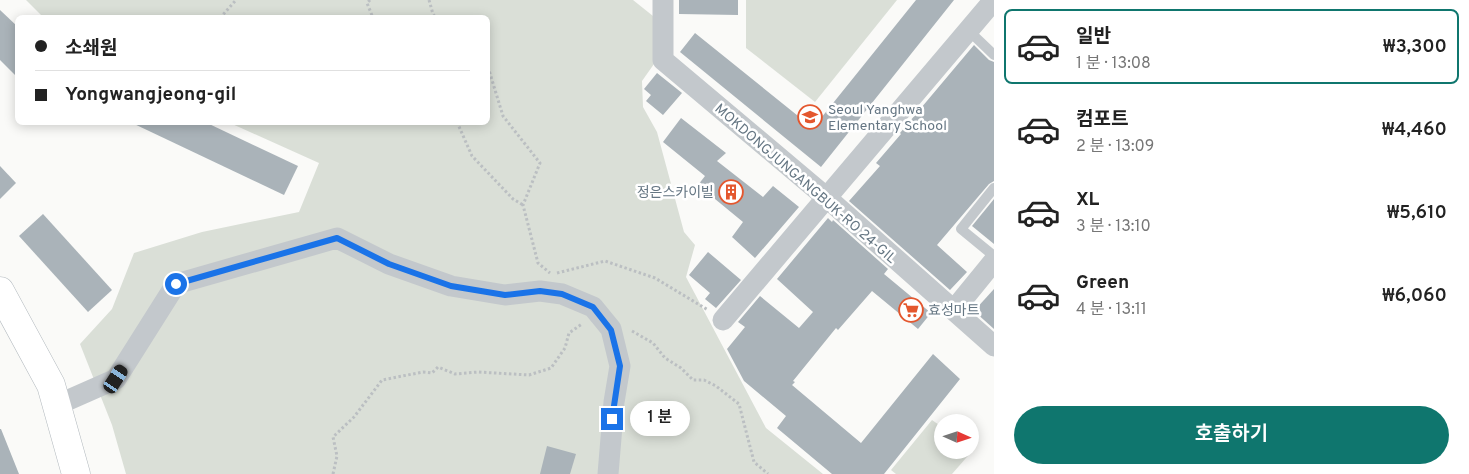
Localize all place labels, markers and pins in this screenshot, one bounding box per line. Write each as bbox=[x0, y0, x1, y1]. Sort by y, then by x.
place label: Seoul Yanghwa Elementary School bbox=[828, 102, 947, 135]
school or university icon: Seoul Yanghwa Elementary School bbox=[797, 104, 823, 130]
building icon: 정은스카이빌 bbox=[718, 179, 744, 205]
place label: 정은스카이빌 bbox=[637, 185, 714, 202]
supermarket icon: 효성마트 bbox=[898, 297, 924, 323]
place label: 효성마트 bbox=[928, 303, 980, 320]

